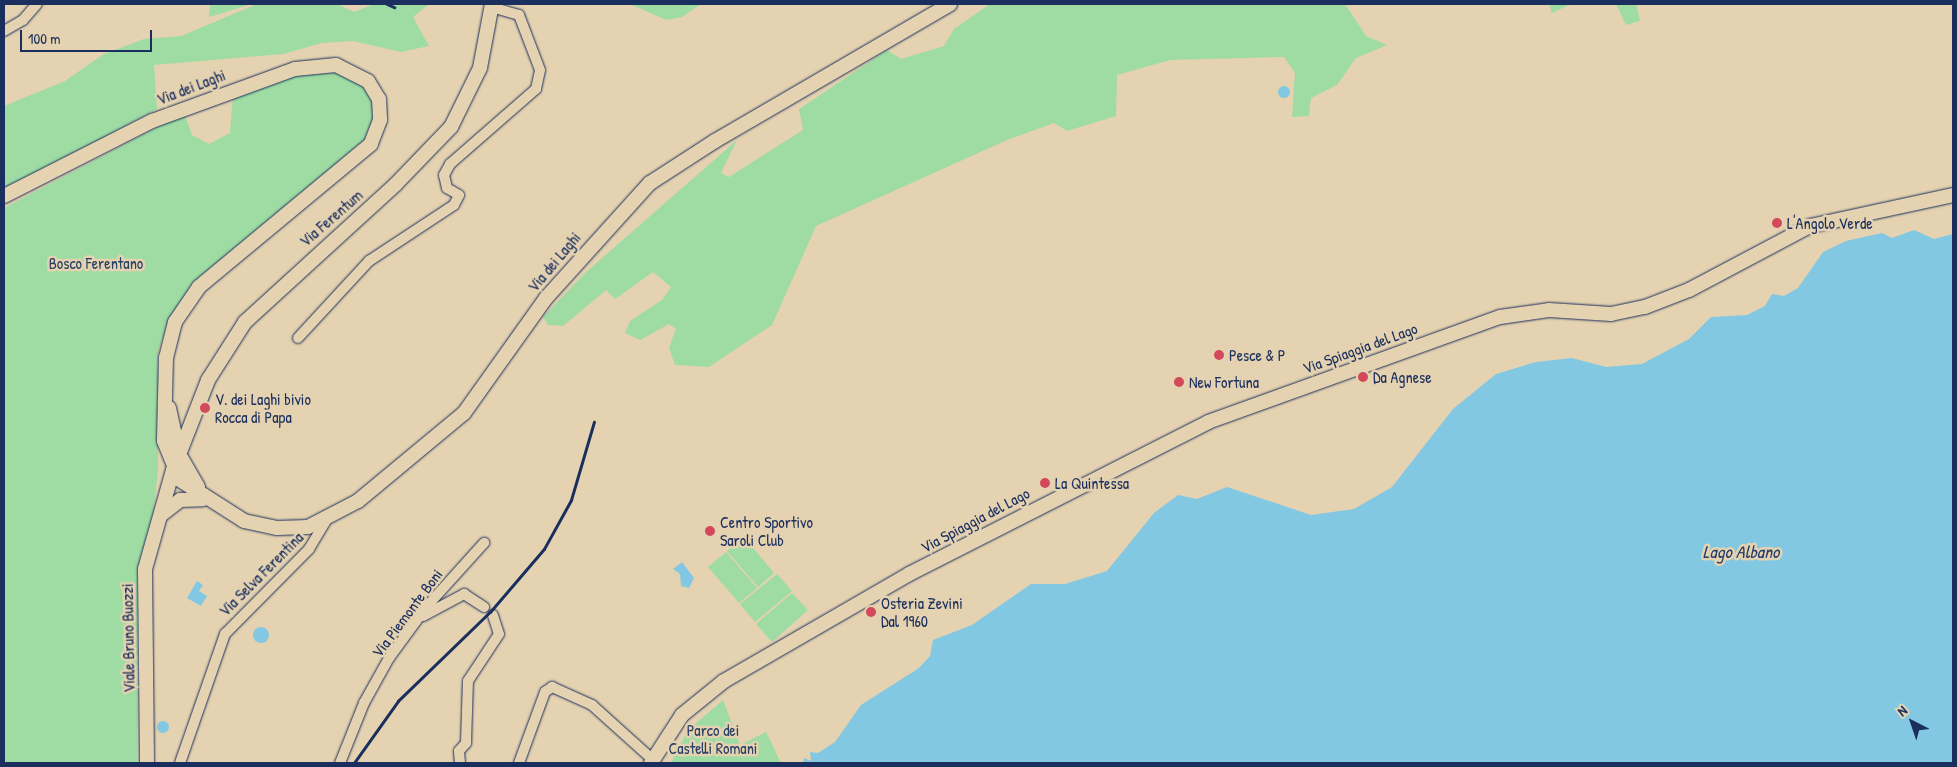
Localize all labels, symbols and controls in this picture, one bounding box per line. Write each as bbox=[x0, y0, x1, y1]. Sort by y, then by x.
scale bar bbox=[22, 20, 155, 52]
text: 100 m bbox=[28, 28, 61, 49]
street label: Via dei Laghi bbox=[154, 65, 228, 109]
street label: Via Ferentum bbox=[295, 185, 367, 251]
place label: L'Angolo Verde bbox=[1787, 213, 1873, 233]
marker: L'Angolo Verde bbox=[1771, 217, 1783, 229]
street label: Via dei Laghi bbox=[523, 228, 585, 296]
park label: Bosco Ferentano bbox=[49, 253, 143, 273]
street label: Via Spiaggia del Lago bbox=[1300, 318, 1420, 378]
place label: Pesce & P bbox=[1229, 345, 1285, 365]
marker: Pesce & P bbox=[1213, 349, 1225, 361]
place label: Da Agnese bbox=[1373, 367, 1432, 387]
marker: Da Agnese bbox=[1357, 371, 1369, 383]
place label: New Fortuna bbox=[1189, 372, 1259, 392]
marker: New Fortuna bbox=[1173, 376, 1185, 388]
place label: V. dei Laghi bivio Rocca di Papa bbox=[215, 389, 311, 427]
marker: V. dei Laghi bivio Rocca di Papa bbox=[199, 402, 211, 414]
place label: La Quintessa bbox=[1055, 473, 1129, 493]
marker: La Quintessa bbox=[1039, 477, 1051, 489]
street label: Via Spiaggia del Lago bbox=[917, 483, 1033, 557]
place label: Centro Sportivo Saroli Club bbox=[720, 512, 813, 550]
marker: Centro Sportivo Saroli Club bbox=[704, 525, 716, 537]
street label: Via Selva Ferentina bbox=[215, 528, 307, 620]
water label: Lago Albano bbox=[1703, 541, 1779, 563]
street label: Via Piemonte Boni bbox=[368, 565, 446, 661]
street label: Viale Bruno Buozzi bbox=[117, 583, 139, 693]
place label: Osteria Zevini Dal 1960 bbox=[881, 593, 963, 631]
marker: Osteria Zevini Dal 1960 bbox=[865, 606, 877, 618]
north arrow bbox=[1887, 697, 1937, 747]
text: N bbox=[1893, 701, 1911, 720]
park label: Parco dei Castelli Romani bbox=[669, 720, 757, 758]

